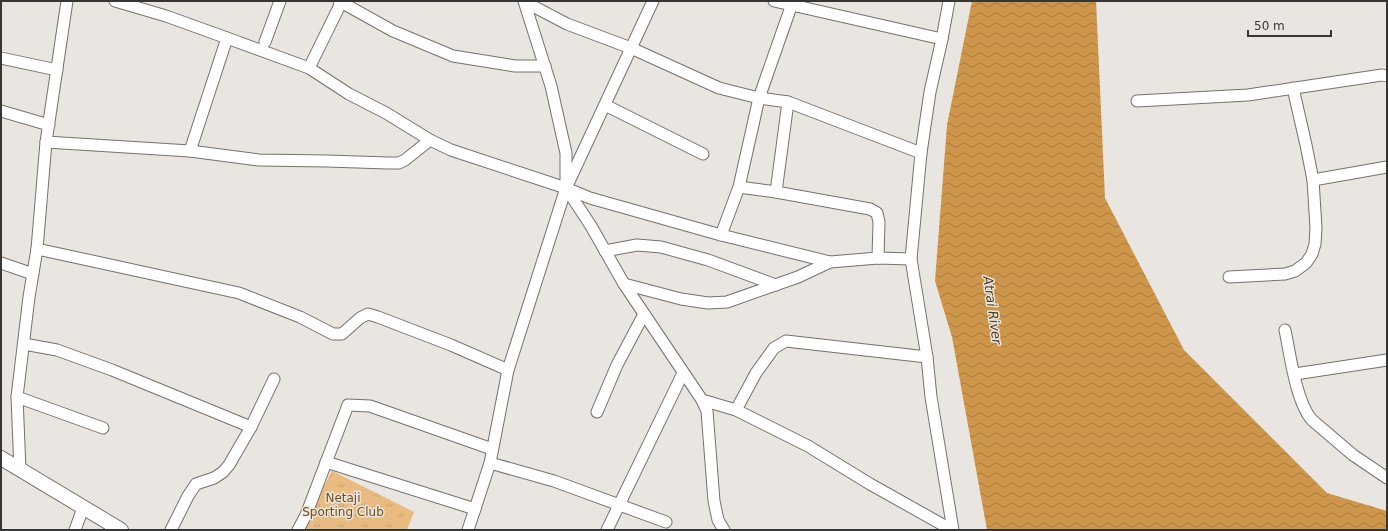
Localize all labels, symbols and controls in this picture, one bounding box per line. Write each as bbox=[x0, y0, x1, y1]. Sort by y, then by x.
scale bar bbox=[1248, 12, 1331, 38]
text: 50 m bbox=[1254, 19, 1285, 33]
water label: Atrai River bbox=[980, 274, 1005, 347]
park label: Netaji Sporting Club bbox=[302, 491, 384, 519]

